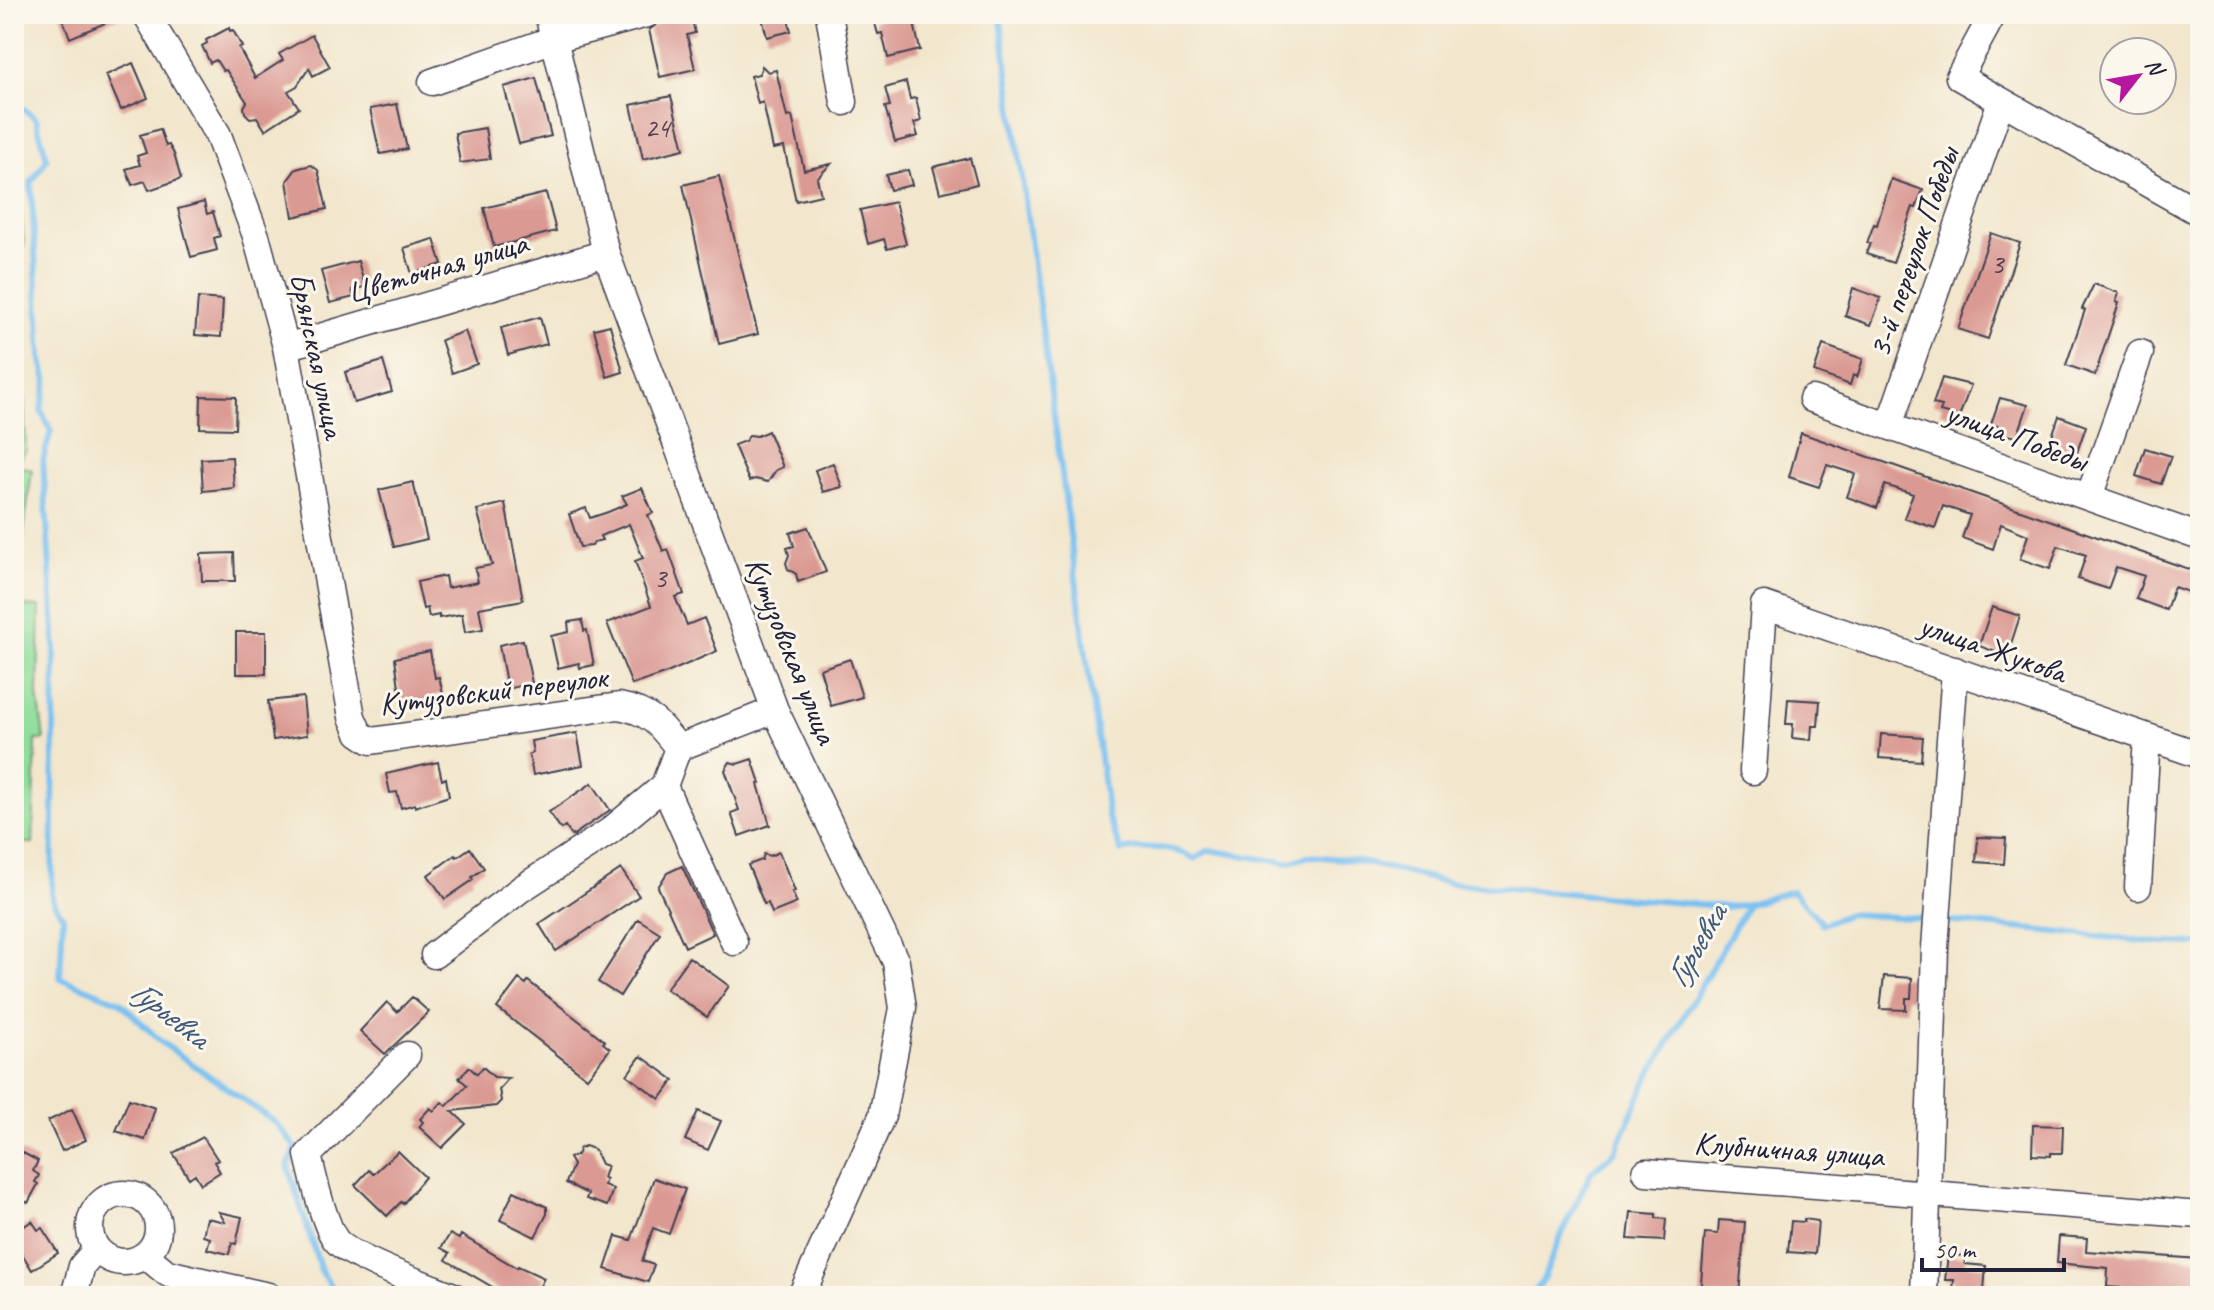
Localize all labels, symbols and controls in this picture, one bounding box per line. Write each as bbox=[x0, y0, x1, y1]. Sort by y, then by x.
north arrow bbox=[2098, 36, 2178, 116]
text: N bbox=[2139, 53, 2172, 82]
house number: 24 bbox=[644, 110, 672, 145]
street label: 3-й переулок Победы bbox=[1858, 140, 1969, 363]
street label: Цветочная улица bbox=[342, 222, 534, 313]
house number: 3 bbox=[1991, 246, 2006, 281]
street label: Брянская улица bbox=[280, 268, 356, 445]
street label: улица Победы bbox=[1939, 391, 2095, 482]
street label: Кутузовская улица bbox=[735, 551, 848, 752]
house number: 3 bbox=[654, 560, 669, 595]
street label: улица Жукова bbox=[1912, 604, 2074, 694]
street label: Кутузовский переулок bbox=[377, 656, 612, 725]
water label: Гурьевка bbox=[1655, 893, 1738, 994]
water label: Гурьевка bbox=[123, 969, 222, 1060]
street label: Клубничная улица bbox=[1693, 1122, 1887, 1177]
scale bar bbox=[1922, 1222, 2064, 1272]
text: 50 m bbox=[1934, 1235, 1977, 1265]

